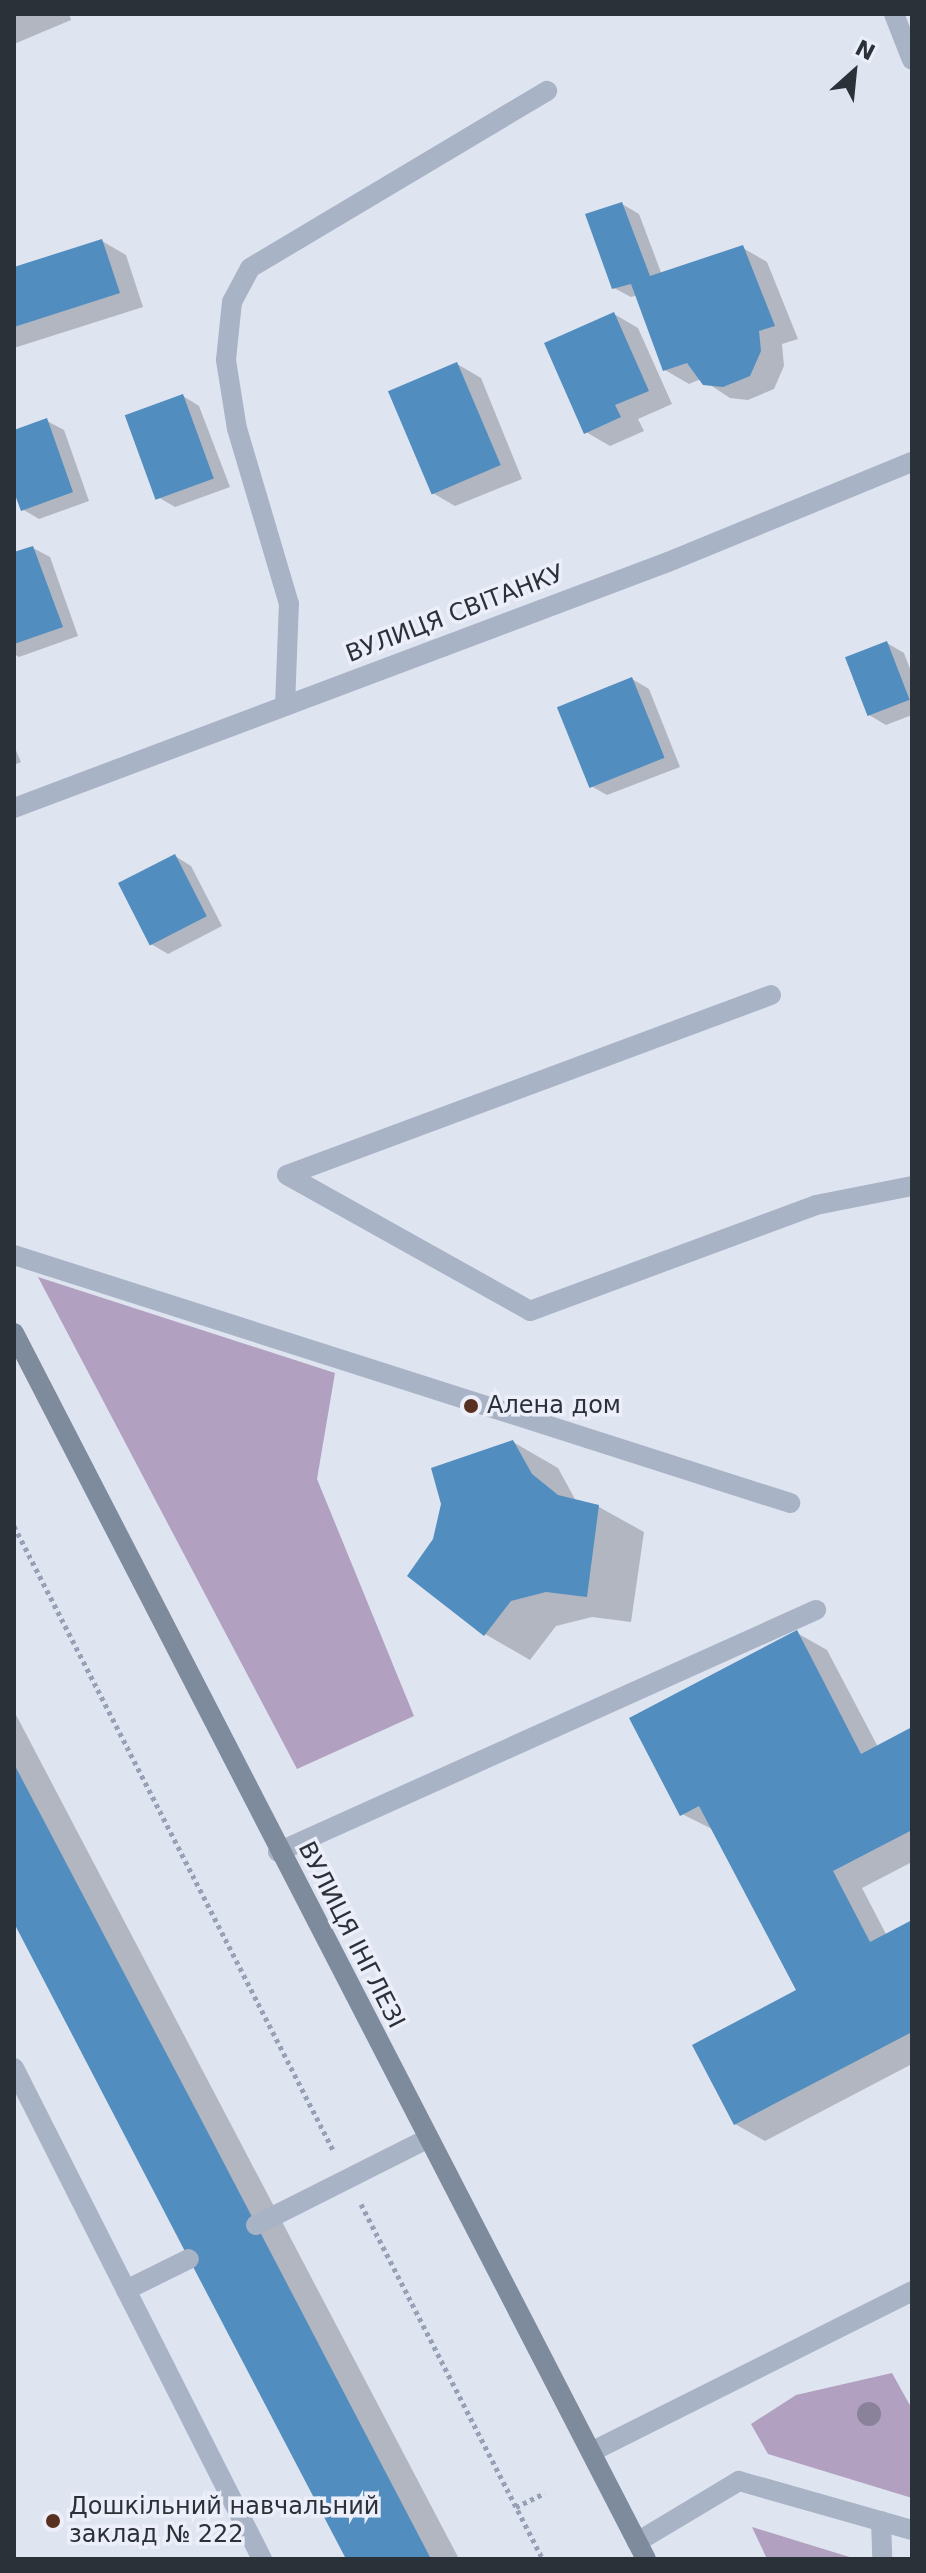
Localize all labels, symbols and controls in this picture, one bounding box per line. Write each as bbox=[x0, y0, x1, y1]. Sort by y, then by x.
north arrow bbox=[814, 32, 894, 112]
text: N bbox=[851, 35, 879, 65]
street label: ВУЛИЦЯ СВІТАНКУ bbox=[342, 559, 568, 669]
place label: Алена дом bbox=[487, 1392, 621, 1420]
marker: Алена дом bbox=[462, 1397, 480, 1415]
street label: ВУЛИЦЯ ІНГЛЕЗІ bbox=[292, 1837, 410, 2033]
place label: Дошкільний навчальний заклад № 222 bbox=[69, 2493, 379, 2549]
marker: Дошкільний навчальний заклад № 222 bbox=[44, 2512, 62, 2530]

